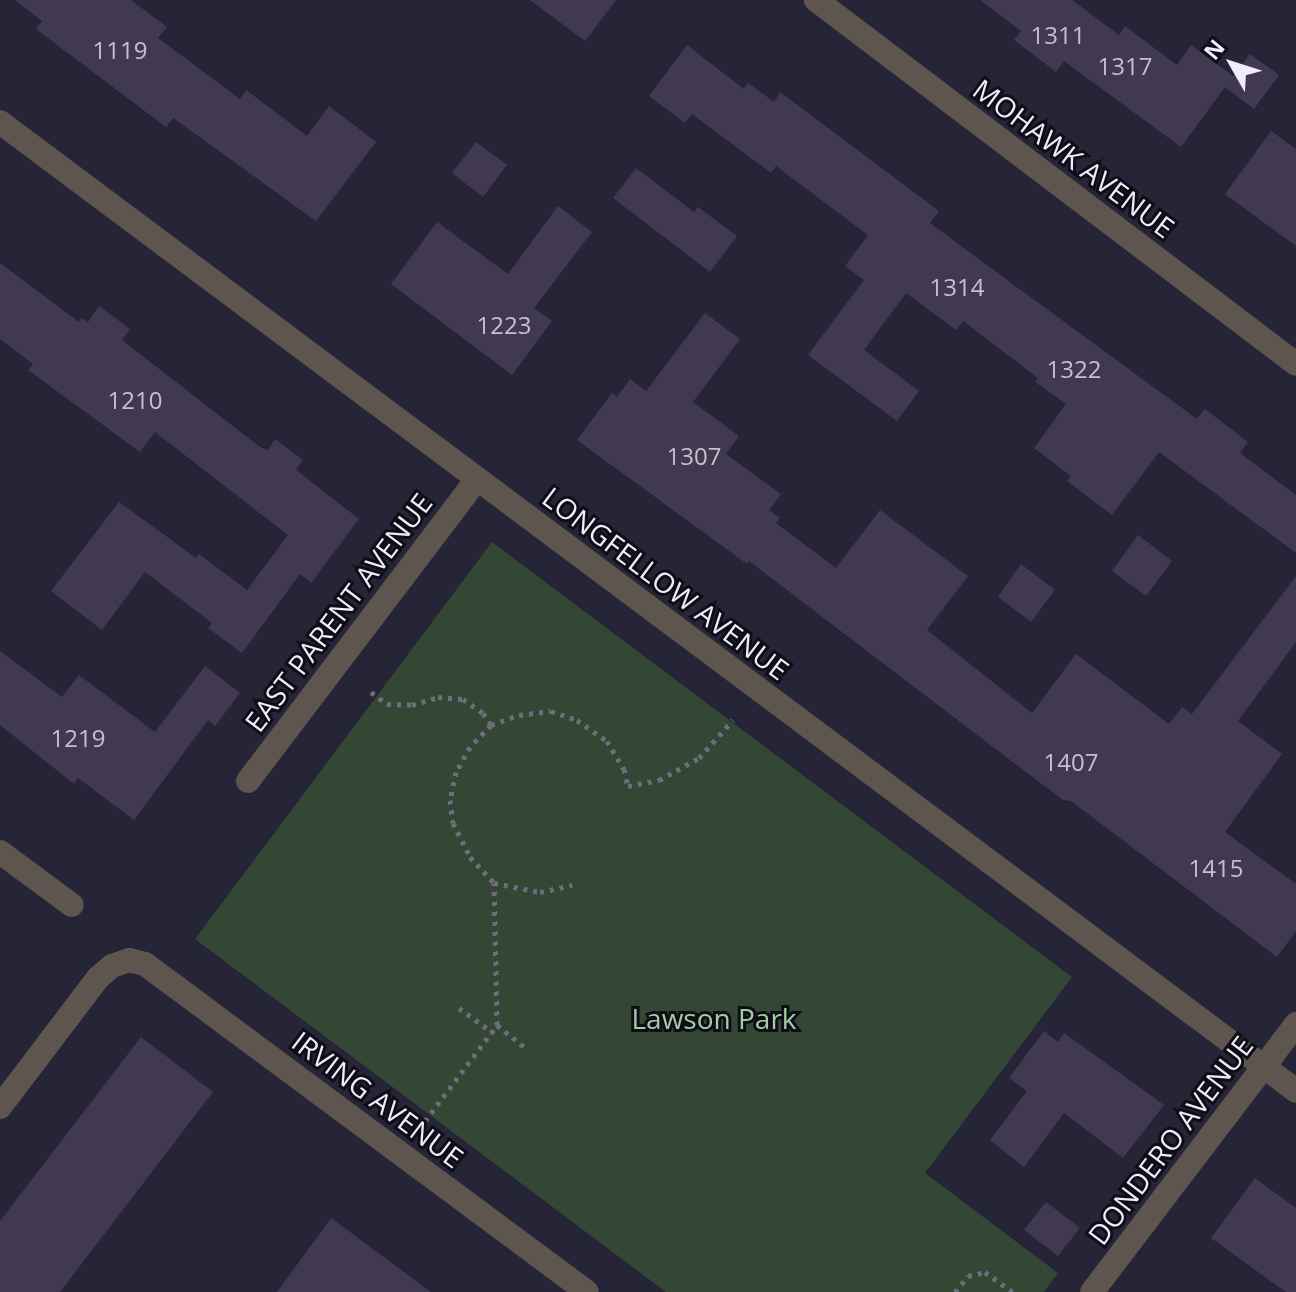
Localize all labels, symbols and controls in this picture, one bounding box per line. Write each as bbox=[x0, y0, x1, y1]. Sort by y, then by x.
house number: 1311 bbox=[1031, 21, 1085, 49]
north arrow bbox=[1192, 24, 1272, 104]
text: N bbox=[1196, 33, 1231, 65]
house number: 1119 bbox=[93, 36, 147, 64]
house number: 1317 bbox=[1098, 52, 1152, 80]
street label: MOHAWK AVENUE bbox=[967, 72, 1181, 244]
house number: 1314 bbox=[930, 273, 984, 301]
house number: 1223 bbox=[477, 311, 531, 339]
house number: 1322 bbox=[1047, 355, 1101, 383]
house number: 1210 bbox=[108, 386, 162, 414]
house number: 1307 bbox=[667, 442, 721, 470]
street label: LONGFELLOW AVENUE bbox=[536, 480, 796, 686]
street label: EAST PARENT AVENUE bbox=[237, 486, 439, 738]
house number: 1219 bbox=[51, 724, 105, 752]
house number: 1407 bbox=[1044, 748, 1098, 776]
house number: 1415 bbox=[1189, 854, 1243, 882]
park label: Lawson Park bbox=[631, 1001, 797, 1035]
street label: IRVING AVENUE bbox=[286, 1024, 470, 1174]
street label: DONDERO AVENUE bbox=[1081, 1029, 1259, 1251]

